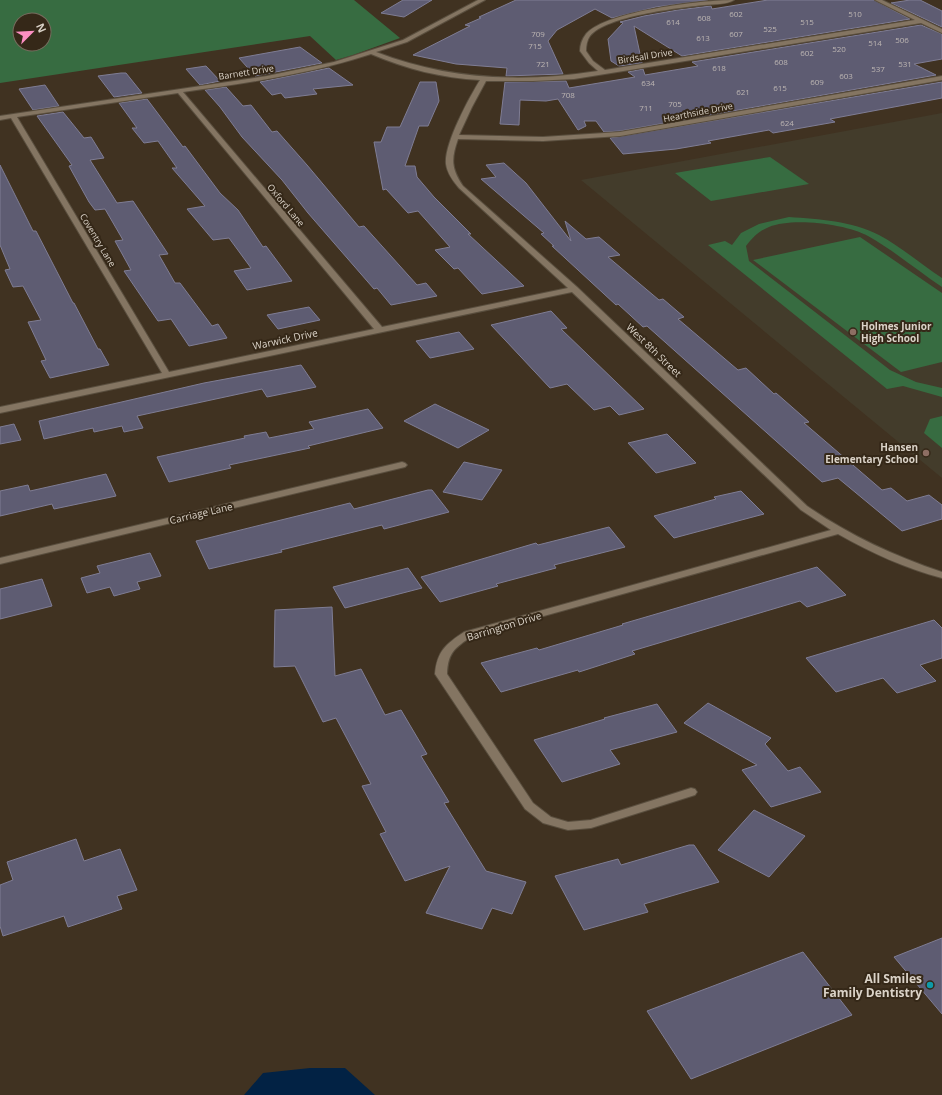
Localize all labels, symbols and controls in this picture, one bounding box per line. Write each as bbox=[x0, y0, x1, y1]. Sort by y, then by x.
house number: 602 bbox=[729, 8, 743, 19]
house number: 510 bbox=[848, 8, 862, 19]
north arrow bbox=[12, 12, 52, 52]
house number: 608 bbox=[697, 12, 711, 23]
house number: 614 bbox=[666, 16, 680, 27]
house number: 515 bbox=[800, 16, 814, 27]
text: N bbox=[33, 21, 50, 35]
house number: 525 bbox=[763, 23, 777, 34]
house number: 709 bbox=[531, 28, 545, 39]
house number: 607 bbox=[729, 28, 743, 39]
house number: 613 bbox=[696, 32, 710, 43]
house number: 506 bbox=[895, 34, 909, 45]
house number: 514 bbox=[868, 37, 882, 48]
house number: 715 bbox=[528, 40, 542, 51]
house number: 520 bbox=[832, 43, 846, 54]
street label: Birdsall Drive bbox=[617, 45, 673, 67]
house number: 602 bbox=[800, 47, 814, 58]
house number: 608 bbox=[774, 56, 788, 67]
house number: 721 bbox=[536, 58, 550, 69]
house number: 531 bbox=[898, 58, 912, 69]
street label: Barnett Drive bbox=[217, 61, 275, 83]
house number: 618 bbox=[712, 62, 726, 73]
house number: 537 bbox=[871, 63, 885, 74]
house number: 603 bbox=[839, 70, 853, 81]
house number: 609 bbox=[810, 76, 824, 87]
house number: 634 bbox=[641, 77, 655, 88]
house number: 615 bbox=[773, 82, 787, 93]
house number: 621 bbox=[736, 86, 750, 97]
house number: 708 bbox=[561, 89, 575, 100]
house number: 705 bbox=[668, 98, 682, 109]
street label: Hearthside Drive bbox=[662, 99, 734, 125]
house number: 711 bbox=[639, 102, 653, 113]
house number: 624 bbox=[780, 117, 794, 128]
street label: Oxford Lane bbox=[264, 181, 308, 229]
street label: Coventry Lane bbox=[77, 211, 119, 269]
place label: Holmes Junior High School bbox=[861, 319, 932, 345]
street label: West 8th Street bbox=[623, 320, 685, 380]
street label: Warwick Drive bbox=[251, 325, 319, 353]
marker: Holmes Junior High School bbox=[848, 327, 858, 337]
place label: Hansen Elementary School bbox=[825, 440, 918, 466]
marker: Hansen Elementary School bbox=[921, 448, 931, 458]
street label: Carriage Lane bbox=[168, 499, 234, 527]
street label: Barrington Drive bbox=[465, 608, 543, 644]
place label: All Smiles Family Dentistry bbox=[823, 970, 922, 1001]
marker: All Smiles Family Dentistry bbox=[925, 980, 935, 990]

